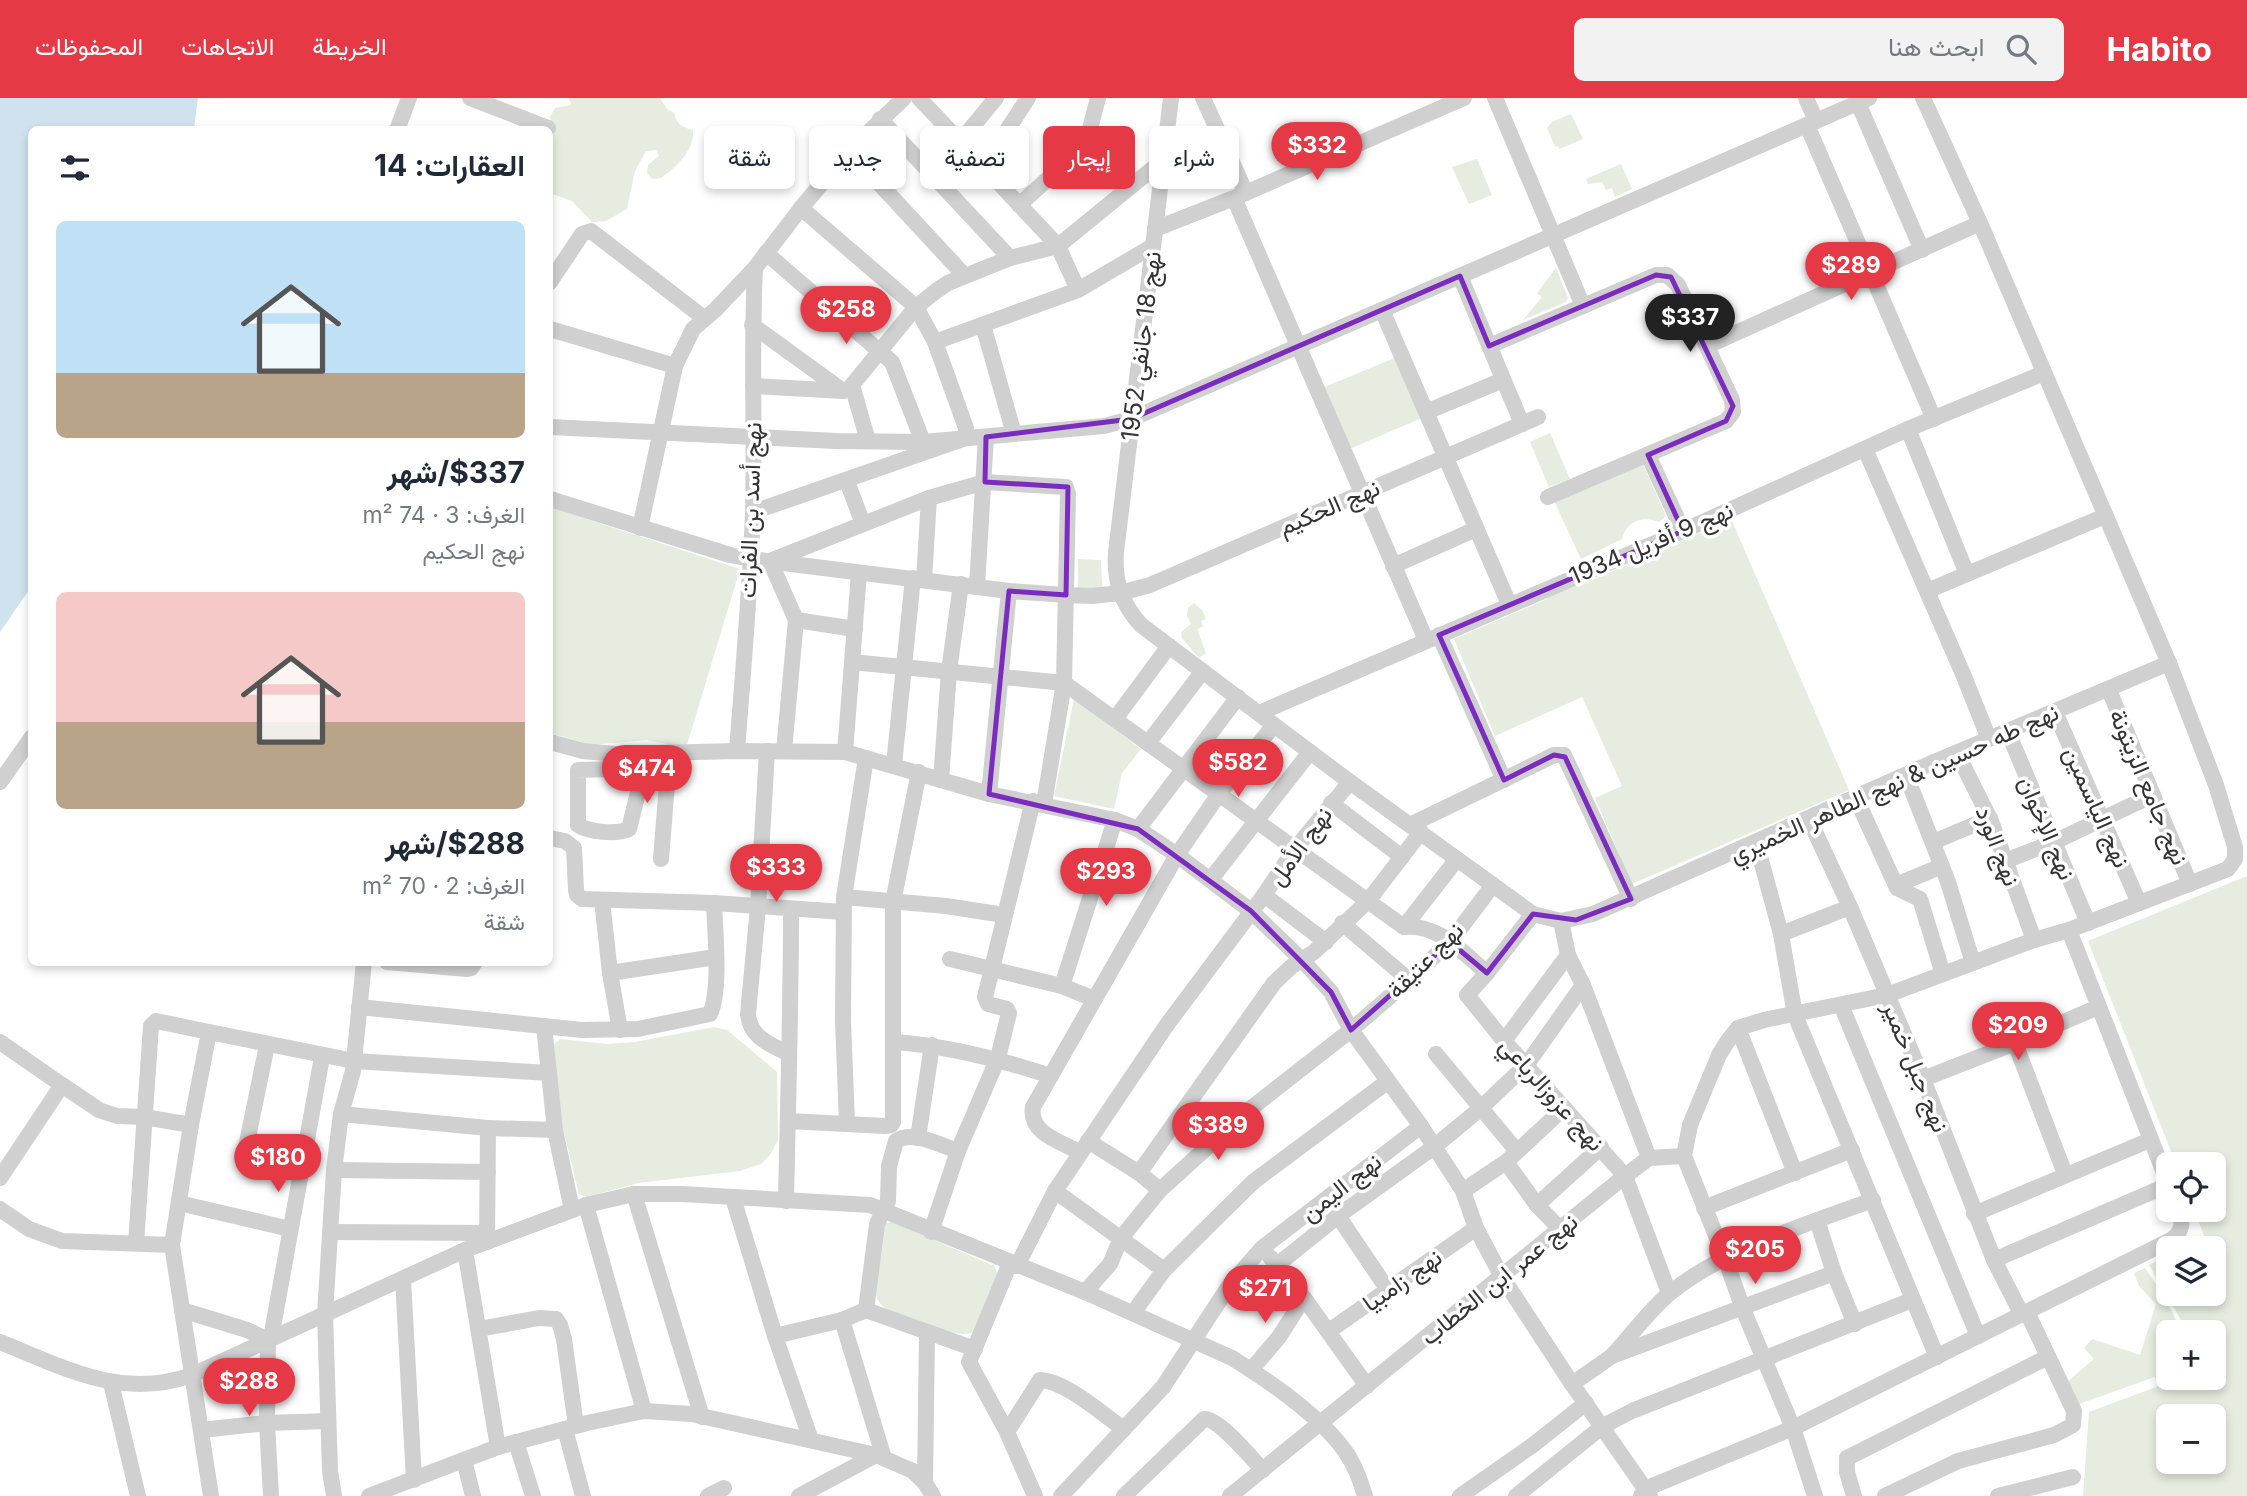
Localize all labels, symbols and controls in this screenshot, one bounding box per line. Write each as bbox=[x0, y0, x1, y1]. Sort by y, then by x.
search box bbox=[1574, 18, 2064, 81]
text: Habito bbox=[2106, 29, 2212, 69]
icon: search bbox=[2002, 30, 2040, 68]
text: ابحث هنا bbox=[1888, 31, 1984, 62]
text: المحفوظات bbox=[35, 32, 143, 61]
text: الاتجاهات bbox=[181, 32, 274, 61]
text: الخريطة bbox=[312, 32, 387, 61]
pin: $332 bbox=[1276, 122, 1358, 182]
chip: شقة bbox=[704, 126, 795, 189]
chip: جديد bbox=[809, 126, 906, 189]
chip: تصفية bbox=[920, 126, 1029, 189]
chip: إيجار bbox=[1043, 126, 1135, 189]
chip: شراء bbox=[1149, 126, 1239, 189]
text: $332 bbox=[1287, 131, 1347, 159]
text: العقارات: 14 bbox=[374, 147, 525, 183]
icon: filters bbox=[56, 149, 94, 187]
pin: $289 bbox=[1810, 242, 1892, 302]
street label: نهج 18 جانفي 1952 bbox=[1115, 250, 1172, 443]
text: $289 bbox=[1821, 251, 1881, 279]
icon: home bbox=[228, 266, 354, 392]
pin: $258 bbox=[805, 286, 887, 346]
pin: $337 bbox=[1649, 294, 1731, 354]
text: $258 bbox=[816, 295, 876, 323]
text: $337 bbox=[1661, 303, 1719, 331]
street label: نهج أسد بن الفرات bbox=[732, 422, 771, 598]
text: $337/شهر bbox=[387, 454, 525, 490]
street label: نهج الحكيم bbox=[1274, 473, 1385, 544]
street label: نهج 9 أفريل 1934 bbox=[1565, 495, 1739, 593]
text: الغرف: 3 · 74 m² bbox=[362, 501, 525, 529]
text: نهج الحكيم bbox=[422, 537, 525, 565]
icon: home bbox=[228, 637, 354, 763]
street label: نهج طه حسين & نهج الطاهر الخميري bbox=[1725, 697, 2065, 873]
street label: نهج جامع الزيتونة bbox=[2100, 705, 2195, 870]
pin: $582 bbox=[1197, 740, 1279, 799]
street label: نهج الياسمين bbox=[2055, 742, 2136, 873]
pin: $474 bbox=[606, 746, 688, 805]
text: $582 bbox=[1208, 748, 1268, 776]
text: $474 bbox=[618, 754, 676, 782]
street label: نهج الإخوان bbox=[2009, 772, 2082, 885]
street label: نهج الأمل bbox=[1262, 801, 1341, 893]
street label: نهج الورد bbox=[1967, 802, 2026, 891]
text: $288/شهر bbox=[385, 825, 525, 861]
pin: $333 bbox=[735, 844, 817, 904]
pin: $293 bbox=[1065, 848, 1147, 908]
text: $333 bbox=[746, 853, 806, 881]
text: $293 bbox=[1076, 857, 1136, 885]
text: الغرف: 2 · 70 m² bbox=[362, 872, 525, 900]
text: شقة bbox=[483, 908, 525, 936]
street label: نهج عتيقة bbox=[1381, 916, 1471, 1006]
street label: نهج جبل خمير bbox=[1874, 997, 1955, 1137]
pin: $209 bbox=[1977, 1002, 2059, 1062]
text: $209 bbox=[1988, 1011, 2048, 1039]
street label: نهج عزوزالرباعي bbox=[1490, 1031, 1611, 1160]
pin: $389 bbox=[1177, 1102, 1259, 1162]
text: $389 bbox=[1188, 1111, 1248, 1139]
pin: $180 bbox=[237, 1134, 319, 1194]
text: $180 bbox=[250, 1143, 306, 1171]
street label: نهج اليمن bbox=[1295, 1147, 1389, 1230]
map controls bbox=[2156, 1152, 2226, 1474]
button: locate bbox=[2156, 1152, 2226, 1222]
street label: نهج عمر ابن الخطاب bbox=[1415, 1207, 1585, 1353]
pin: $205 bbox=[1714, 1226, 1796, 1286]
text: $205 bbox=[1725, 1235, 1785, 1263]
button: layers bbox=[2156, 1236, 2226, 1306]
street label: نهج زامبيا bbox=[1357, 1242, 1449, 1320]
pin: $271 bbox=[1224, 1266, 1306, 1325]
text: $271 bbox=[1239, 1274, 1291, 1302]
button: + bbox=[2156, 1320, 2226, 1390]
pin: $288 bbox=[208, 1358, 290, 1418]
text: $288 bbox=[219, 1367, 279, 1395]
button: − bbox=[2156, 1404, 2226, 1474]

